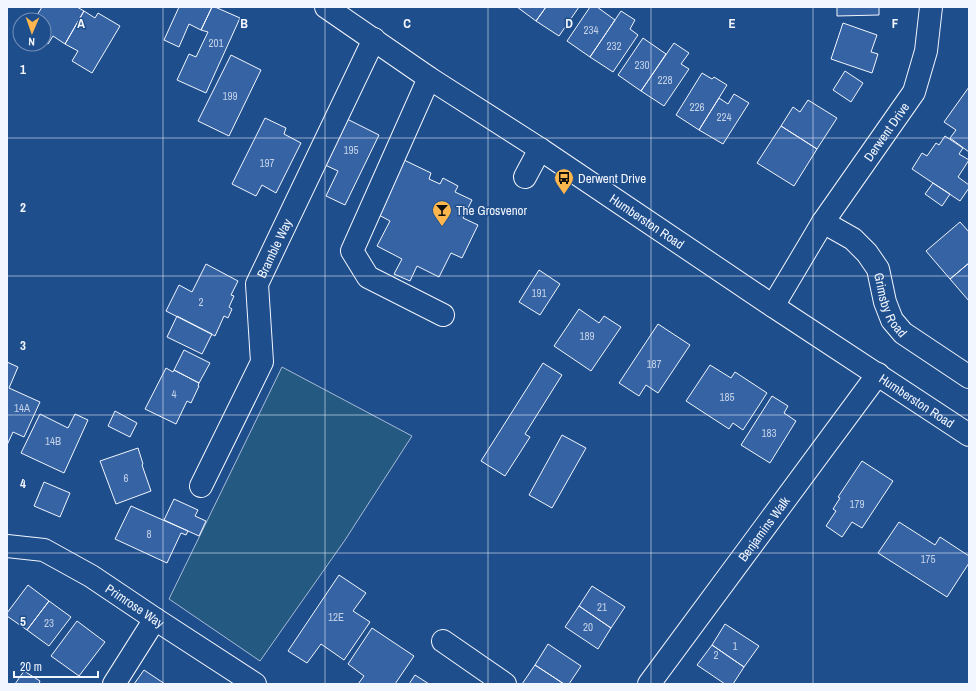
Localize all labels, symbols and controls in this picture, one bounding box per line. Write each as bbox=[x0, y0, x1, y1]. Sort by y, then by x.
north arrow bbox=[12, 12, 52, 52]
text: A bbox=[77, 15, 85, 32]
text: B bbox=[240, 15, 248, 32]
text: C bbox=[403, 15, 411, 32]
text: D bbox=[565, 15, 573, 32]
text: E bbox=[728, 15, 736, 32]
text: F bbox=[892, 15, 899, 32]
house number: 234 bbox=[583, 23, 599, 37]
text: N bbox=[28, 35, 35, 49]
house number: 201 bbox=[208, 36, 224, 50]
house number: 232 bbox=[606, 39, 622, 53]
house number: 230 bbox=[634, 58, 650, 72]
text: 1 bbox=[20, 61, 26, 78]
house number: 228 bbox=[657, 73, 673, 87]
house number: 199 bbox=[222, 89, 238, 103]
street label: Derwent Drive bbox=[860, 99, 913, 165]
house number: 226 bbox=[689, 100, 705, 114]
house number: 224 bbox=[716, 110, 732, 124]
house number: 195 bbox=[343, 143, 359, 157]
house number: 197 bbox=[259, 156, 275, 170]
bus stop icon: Derwent Drive bbox=[553, 167, 575, 195]
place label: Derwent Drive bbox=[578, 170, 646, 187]
street label: Humberston Road bbox=[606, 190, 688, 252]
text: 2 bbox=[20, 199, 26, 216]
bar icon: The Grosvenor bbox=[431, 199, 453, 227]
place label: The Grosvenor bbox=[456, 202, 528, 219]
street label: Bramble Way bbox=[253, 215, 296, 281]
street label: Grimsby Road bbox=[870, 271, 911, 341]
house number: 191 bbox=[531, 286, 547, 300]
house number: 2 bbox=[198, 295, 204, 309]
house number: 189 bbox=[579, 329, 595, 343]
text: 3 bbox=[20, 337, 26, 354]
house number: 187 bbox=[646, 357, 662, 371]
street label: Humberston Road bbox=[876, 370, 958, 432]
house number: 4 bbox=[171, 387, 177, 401]
house number: 185 bbox=[719, 390, 735, 404]
house number: 14A bbox=[14, 401, 31, 415]
house number: 183 bbox=[761, 426, 777, 440]
house number: 14B bbox=[45, 434, 61, 448]
house number: 6 bbox=[123, 471, 129, 485]
text: 4 bbox=[20, 475, 26, 492]
street label: Benjamins Walk bbox=[734, 492, 794, 565]
house number: 179 bbox=[849, 497, 865, 511]
house number: 8 bbox=[146, 527, 152, 541]
house number: 175 bbox=[920, 552, 936, 566]
street label: Primrose Way bbox=[102, 580, 168, 632]
house number: 21 bbox=[597, 600, 607, 614]
house number: 12E bbox=[328, 610, 344, 624]
text: 5 bbox=[20, 613, 26, 630]
house number: 23 bbox=[44, 616, 54, 630]
house number: 20 bbox=[583, 620, 593, 634]
house number: 1 bbox=[732, 639, 738, 653]
house number: 2 bbox=[713, 648, 719, 662]
scale bar bbox=[14, 653, 98, 679]
text: 20 m bbox=[20, 659, 42, 675]

